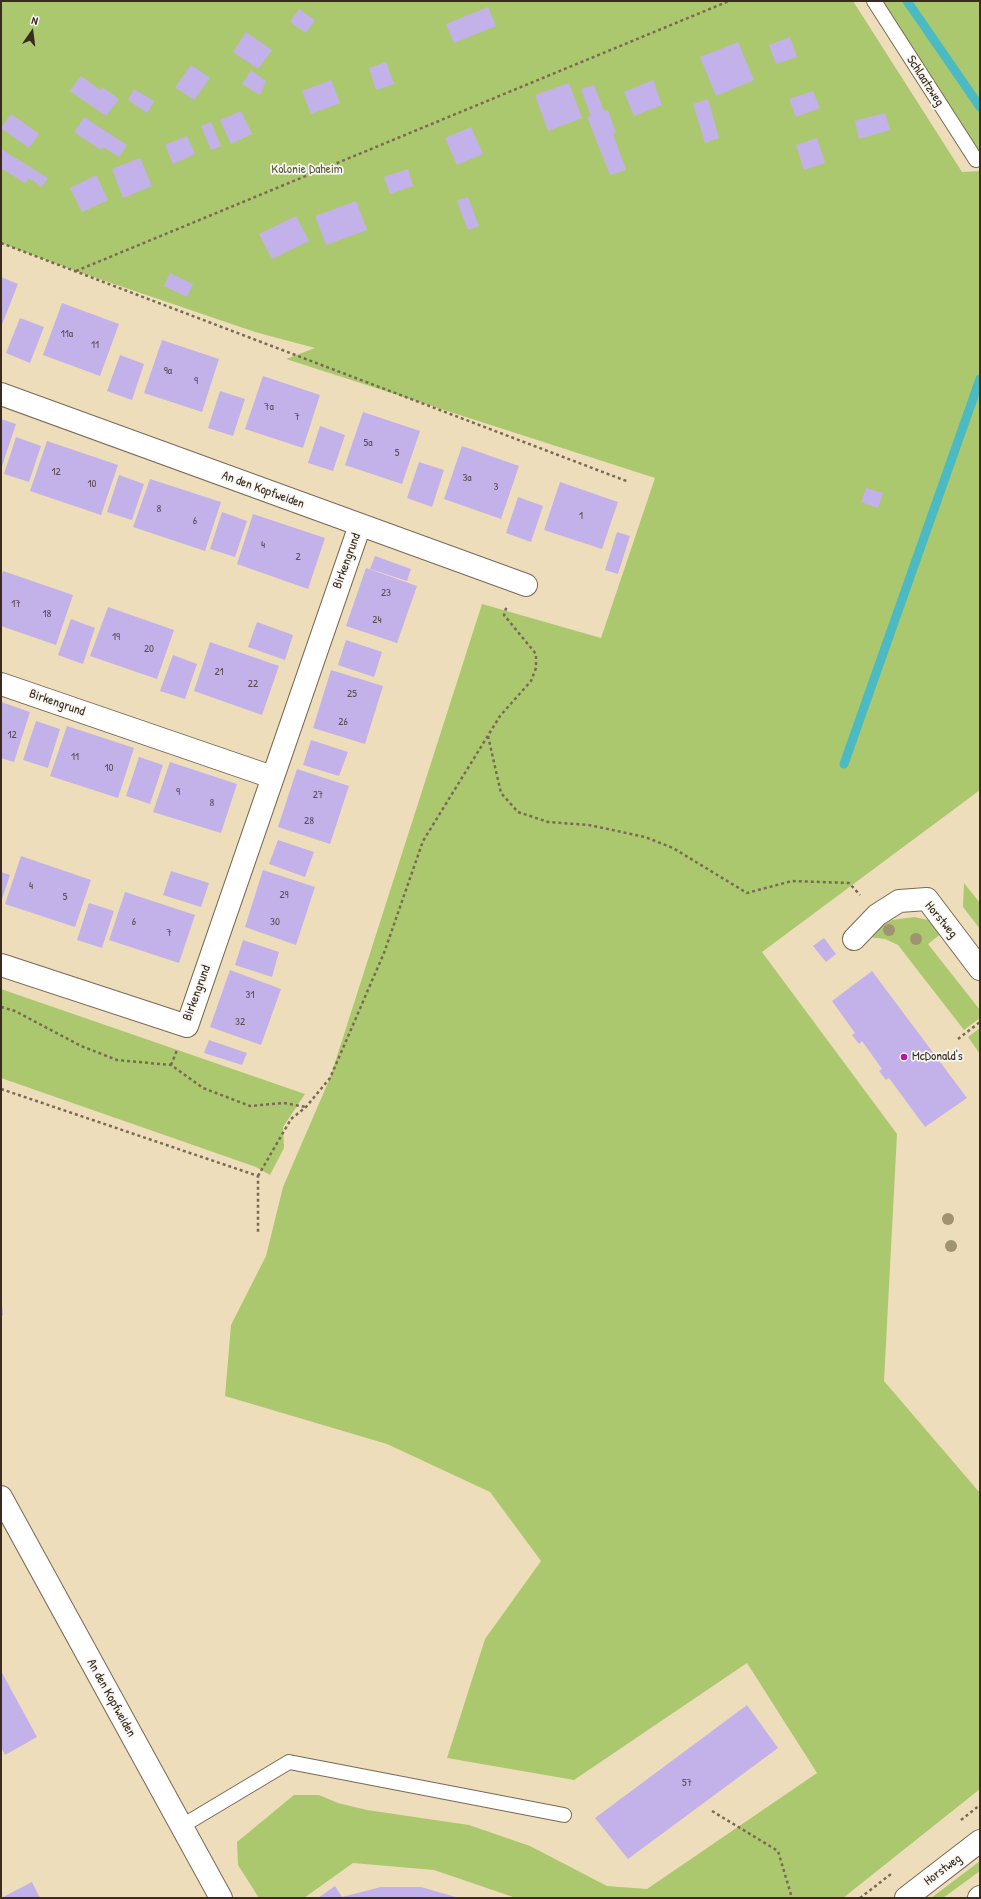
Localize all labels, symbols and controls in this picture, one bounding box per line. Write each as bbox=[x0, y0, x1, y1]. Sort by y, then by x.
north arrow bbox=[12, 12, 52, 52]
text: N bbox=[30, 13, 39, 28]
street label: Schlaatzweg bbox=[903, 53, 947, 109]
park label: Kolonie Daheim bbox=[271, 162, 343, 178]
house number: 11a bbox=[61, 327, 73, 341]
house number: 11 bbox=[91, 338, 99, 352]
house number: 9a bbox=[164, 364, 172, 378]
house number: 9 bbox=[194, 374, 198, 388]
house number: 7a bbox=[264, 400, 274, 414]
house number: 7 bbox=[294, 410, 300, 424]
house number: 5a bbox=[364, 436, 372, 450]
house number: 5 bbox=[395, 446, 399, 460]
house number: 12 bbox=[51, 465, 61, 479]
street label: An den Kopfweiden bbox=[220, 468, 306, 512]
house number: 3a bbox=[462, 471, 472, 485]
house number: 10 bbox=[88, 477, 96, 491]
house number: 3 bbox=[494, 480, 498, 494]
house number: 8 bbox=[157, 502, 161, 516]
house number: 1 bbox=[579, 509, 583, 523]
house number: 6 bbox=[193, 514, 197, 528]
street label: Birkengrund bbox=[330, 531, 364, 591]
house number: 4 bbox=[261, 538, 265, 552]
house number: 2 bbox=[295, 550, 301, 564]
house number: 23 bbox=[381, 586, 391, 600]
house number: 17 bbox=[11, 597, 21, 611]
house number: 18 bbox=[43, 607, 51, 621]
house number: 24 bbox=[372, 613, 382, 627]
house number: 19 bbox=[112, 630, 120, 644]
house number: 20 bbox=[144, 642, 154, 656]
house number: 21 bbox=[214, 665, 224, 679]
house number: 22 bbox=[248, 677, 258, 691]
street label: Birkengrund bbox=[27, 686, 87, 720]
house number: 25 bbox=[347, 687, 357, 701]
house number: 26 bbox=[338, 715, 348, 729]
house number: 12 bbox=[7, 728, 17, 742]
house number: 11 bbox=[71, 750, 79, 764]
house number: 10 bbox=[105, 761, 113, 775]
house number: 9 bbox=[176, 785, 180, 799]
house number: 27 bbox=[313, 788, 323, 802]
house number: 8 bbox=[210, 796, 214, 810]
house number: 28 bbox=[304, 814, 314, 828]
house number: 4 bbox=[29, 879, 33, 893]
house number: 29 bbox=[279, 888, 289, 902]
house number: 5 bbox=[63, 890, 67, 904]
street label: Horstweg bbox=[921, 899, 961, 941]
house number: 6 bbox=[132, 915, 136, 929]
house number: 30 bbox=[270, 915, 280, 929]
house number: 7 bbox=[166, 926, 172, 940]
street label: Birkengrund bbox=[180, 963, 214, 1023]
house number: 31 bbox=[246, 988, 254, 1002]
house number: 32 bbox=[235, 1015, 245, 1029]
place label: McDonald's bbox=[912, 1049, 963, 1065]
marker: McDonald's bbox=[899, 1052, 909, 1062]
street label: An den Kopfweiden bbox=[83, 1656, 139, 1740]
house number: 57 bbox=[682, 1776, 692, 1790]
street label: Horstweg bbox=[921, 1851, 965, 1889]

